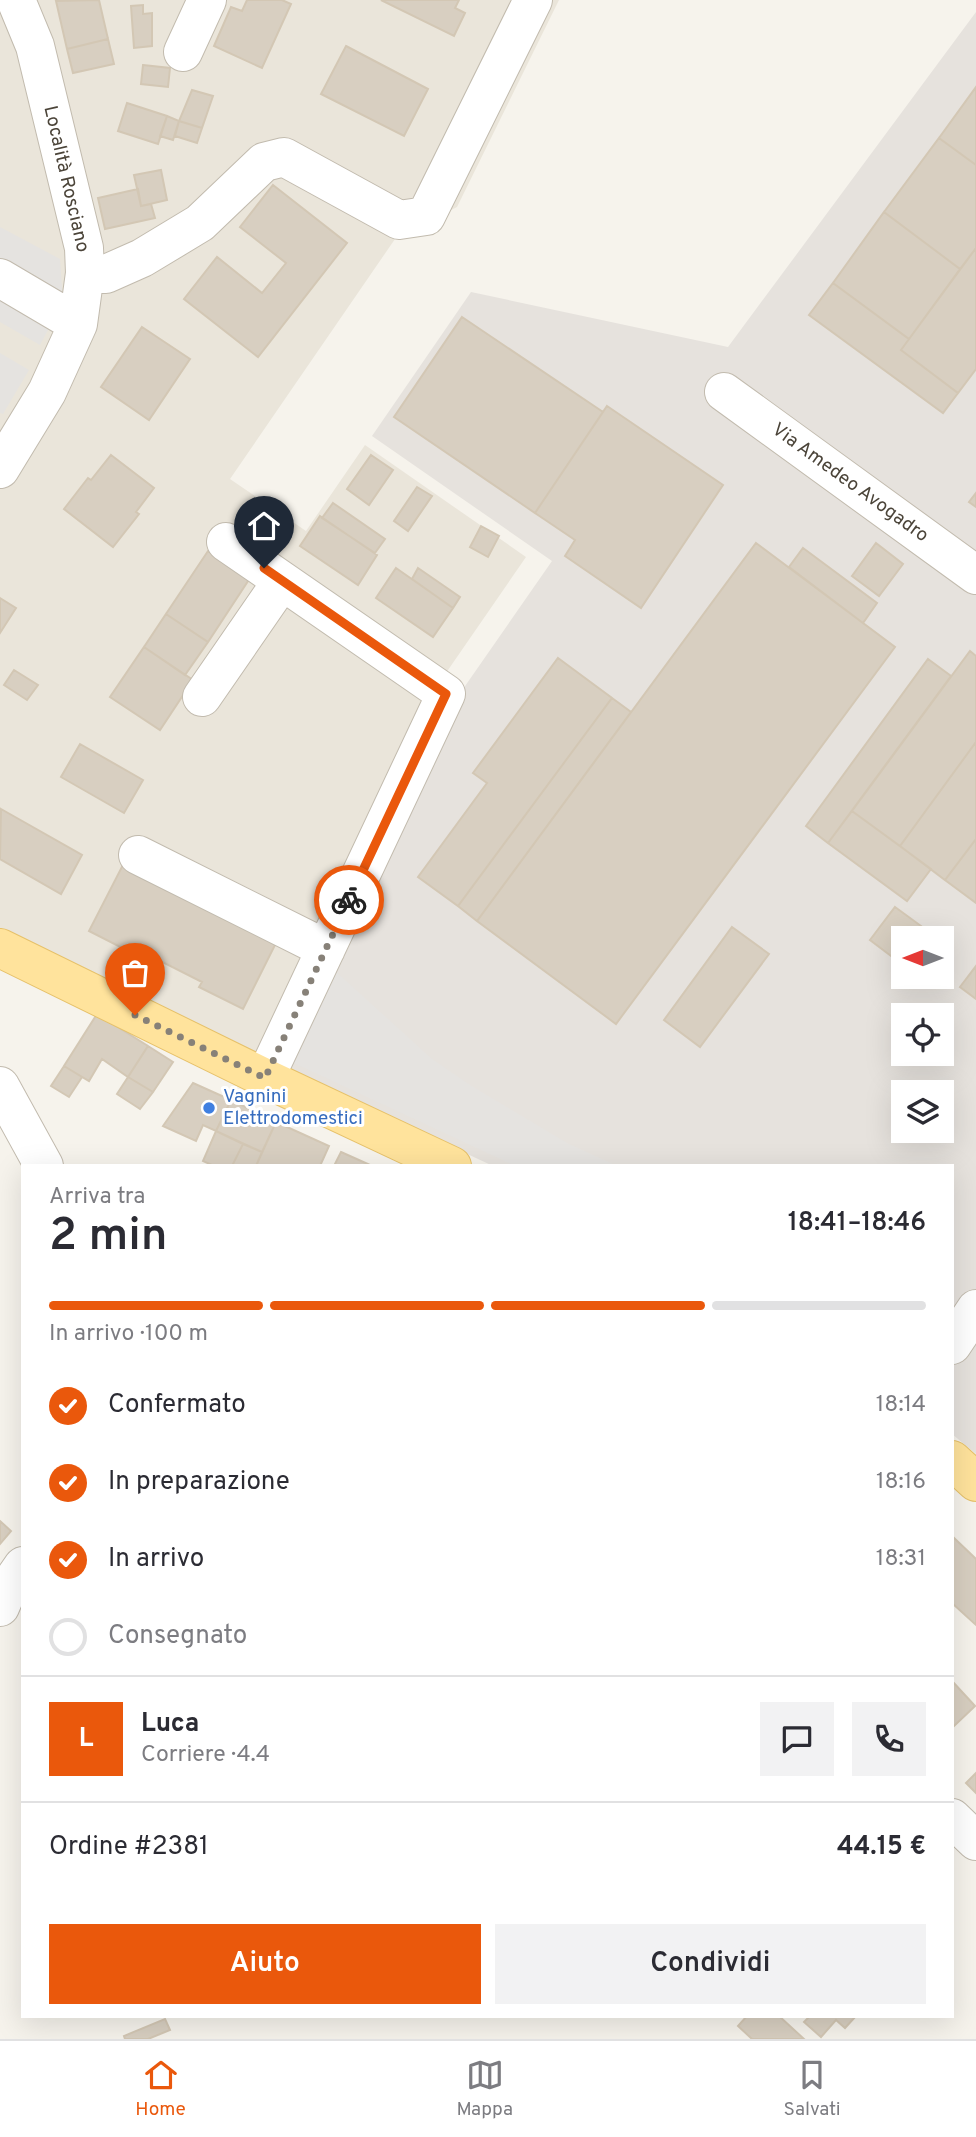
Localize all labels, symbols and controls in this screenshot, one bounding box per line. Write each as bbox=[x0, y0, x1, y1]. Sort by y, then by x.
street label: Località Rosciano bbox=[37, 103, 95, 255]
street label: Via Amedeo Avogadro bbox=[767, 418, 933, 548]
pin bbox=[234, 496, 294, 568]
icon: home bbox=[245, 507, 283, 545]
courier bbox=[314, 865, 384, 935]
icon: bike bbox=[330, 881, 368, 919]
north arrow bbox=[891, 926, 954, 989]
map controls bbox=[891, 926, 954, 1143]
pin bbox=[105, 943, 165, 1015]
icon: bag bbox=[116, 954, 154, 992]
button: locate bbox=[891, 1003, 954, 1066]
button: layers bbox=[891, 1080, 954, 1143]
place label: Vagnini Elettrodomestici bbox=[223, 1085, 363, 1131]
marker: Vagnini Elettrodomestici bbox=[201, 1100, 217, 1116]
text: Arriva tra bbox=[49, 1183, 145, 1212]
text: 18:41–18:46 bbox=[788, 1207, 926, 1240]
text: 2 min bbox=[49, 1208, 168, 1267]
text: In arrivo · 100 m bbox=[49, 1320, 208, 1349]
icon: check bbox=[49, 1387, 87, 1425]
text: Confermato bbox=[108, 1389, 246, 1422]
text: 18:14 bbox=[876, 1391, 926, 1420]
icon: check bbox=[49, 1464, 87, 1502]
text: In preparazione bbox=[108, 1466, 290, 1499]
text: 18:16 bbox=[876, 1468, 926, 1497]
icon: check bbox=[49, 1541, 87, 1579]
text: In arrivo bbox=[108, 1543, 204, 1576]
text: 18:31 bbox=[876, 1545, 926, 1574]
text: Consegnato bbox=[108, 1620, 247, 1653]
button: chat bbox=[760, 1702, 834, 1776]
button: phone bbox=[852, 1702, 926, 1776]
text: Luca bbox=[141, 1708, 199, 1741]
text: L bbox=[79, 1723, 93, 1756]
text: Corriere · 4.4 bbox=[141, 1741, 270, 1770]
text: Ordine #2381 bbox=[49, 1831, 209, 1864]
text: 44.15 € bbox=[837, 1831, 926, 1864]
button: Aiuto bbox=[49, 1924, 481, 2004]
button: Condividi bbox=[495, 1924, 926, 2004]
tab: Home bbox=[135, 2056, 186, 2122]
tab: Mappa bbox=[456, 2056, 513, 2122]
tab: Salvati bbox=[784, 2056, 841, 2122]

